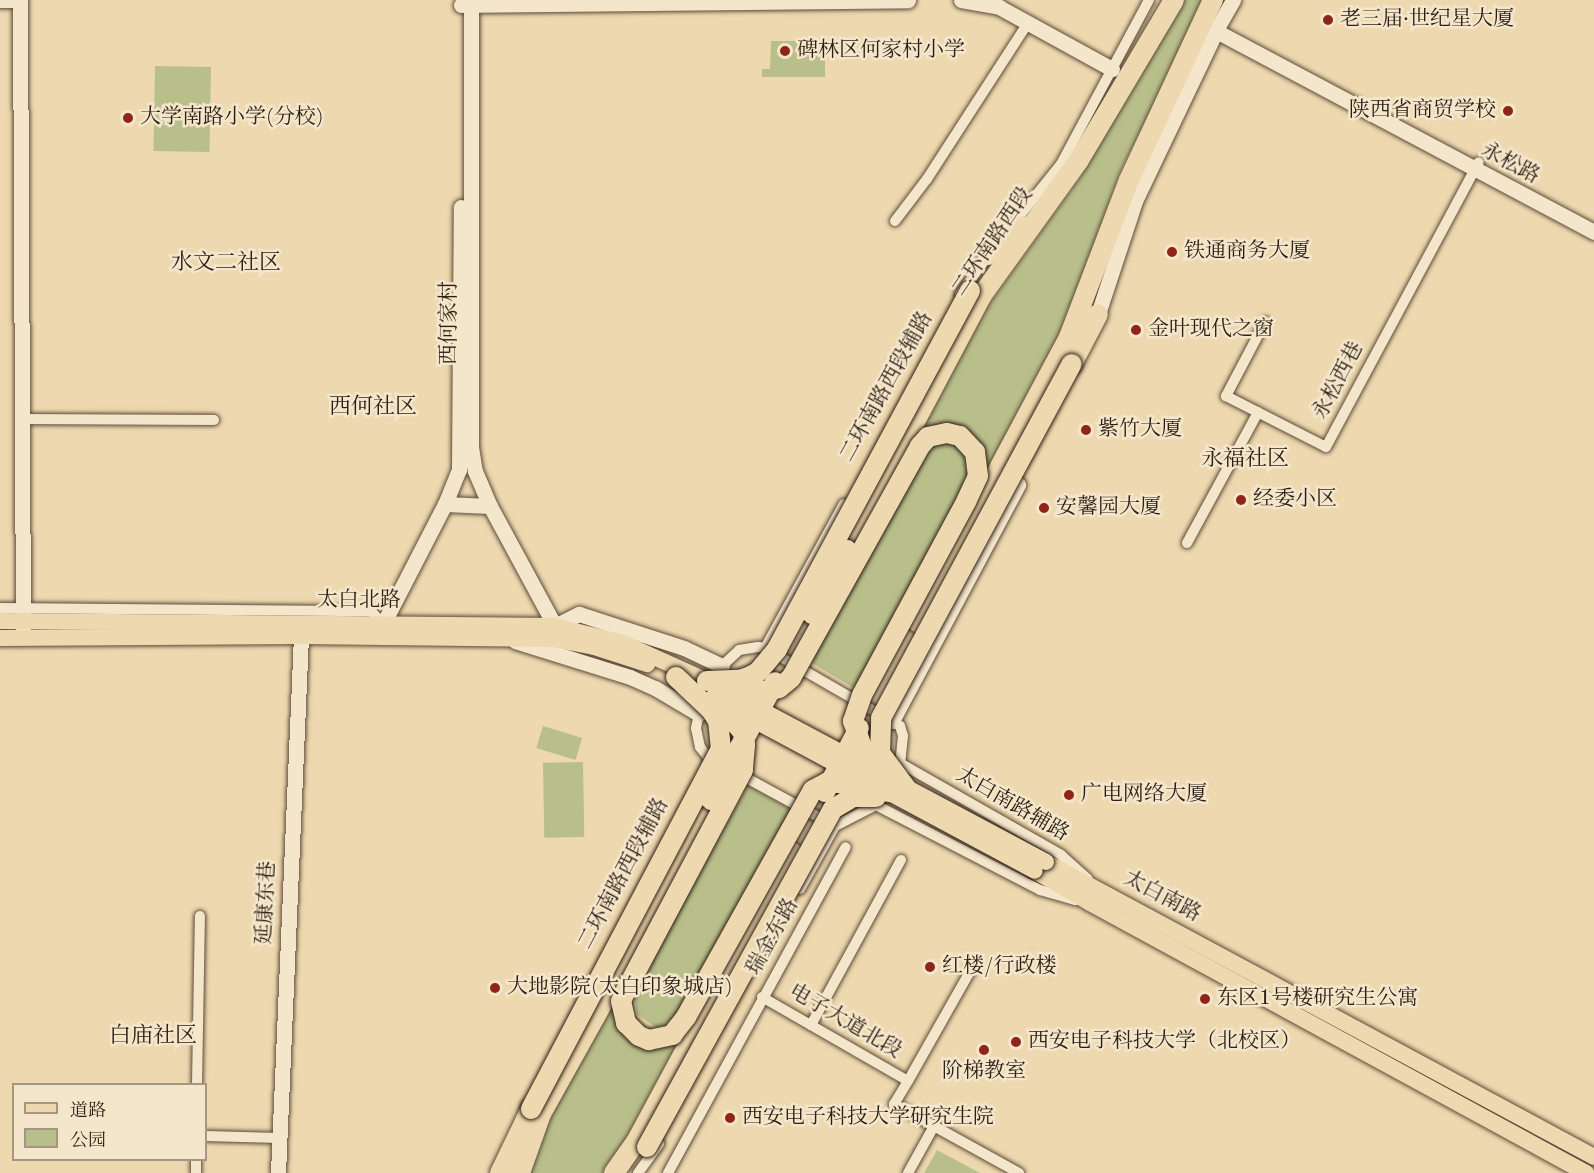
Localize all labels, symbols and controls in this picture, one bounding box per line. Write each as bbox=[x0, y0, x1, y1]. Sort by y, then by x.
place label: 老三届·世纪星大厦 bbox=[1340, 7, 1514, 33]
marker: 老三届·世纪星大厦 bbox=[1321, 13, 1335, 27]
place label: 碑林区何家村小学 bbox=[797, 38, 965, 64]
marker: 碑林区何家村小学 bbox=[778, 44, 792, 58]
place label: 陕西省商贸学校 bbox=[1349, 98, 1496, 124]
marker: 陕西省商贸学校 bbox=[1501, 104, 1515, 118]
place label: 大学南路小学(分校) bbox=[140, 105, 324, 131]
marker: 大学南路小学(分校) bbox=[121, 111, 135, 125]
street label: 永松路 bbox=[1476, 138, 1544, 190]
street label: 二环南路西段 bbox=[947, 183, 1039, 301]
place label: 铁通商务大厦 bbox=[1184, 239, 1310, 265]
marker: 铁通商务大厦 bbox=[1165, 245, 1179, 259]
district label: 水文二社区 bbox=[171, 251, 281, 277]
street label: 西何家村 bbox=[437, 281, 463, 365]
street label: 二环南路西段辅路 bbox=[835, 307, 939, 467]
place label: 金叶现代之窗 bbox=[1148, 317, 1274, 343]
marker: 金叶现代之窗 bbox=[1129, 323, 1143, 337]
street label: 永松西巷 bbox=[1308, 338, 1370, 424]
district label: 西何社区 bbox=[329, 395, 417, 421]
place label: 紫竹大厦 bbox=[1098, 417, 1182, 443]
marker: 紫竹大厦 bbox=[1079, 423, 1093, 437]
district label: 永福社区 bbox=[1201, 447, 1289, 473]
place label: 经委小区 bbox=[1253, 487, 1337, 513]
marker: 经委小区 bbox=[1234, 493, 1248, 507]
place label: 安馨园大厦 bbox=[1056, 495, 1161, 521]
marker: 安馨园大厦 bbox=[1037, 501, 1051, 515]
street label: 太白北路 bbox=[317, 588, 401, 614]
street label: 太白南路辅路 bbox=[951, 763, 1073, 847]
place label: 广电网络大厦 bbox=[1081, 782, 1207, 808]
marker: 广电网络大厦 bbox=[1062, 788, 1076, 802]
street label: 二环南路西段辅路 bbox=[573, 794, 675, 954]
street label: 延康东巷 bbox=[252, 860, 282, 946]
street label: 太白南路 bbox=[1119, 866, 1205, 928]
street label: 瑞金东路 bbox=[742, 894, 804, 980]
place label: 红楼/行政楼 bbox=[942, 954, 1056, 980]
marker: 红楼/行政楼 bbox=[923, 960, 937, 974]
place label: 大地影院(太白印象城店) bbox=[507, 975, 733, 1001]
street label: 电子大道北段 bbox=[784, 980, 906, 1064]
marker: 大地影院(太白印象城店) bbox=[488, 981, 502, 995]
place label: 东区1号楼研究生公寓 bbox=[1217, 986, 1418, 1012]
marker: 东区1号楼研究生公寓 bbox=[1198, 992, 1212, 1006]
district label: 白庙社区 bbox=[109, 1024, 197, 1050]
place label: 西安电子科技大学（北校区） bbox=[1028, 1029, 1301, 1055]
marker: 西安电子科技大学（北校区） bbox=[1009, 1035, 1023, 1049]
marker: 阶梯教室 bbox=[977, 1043, 991, 1057]
place label: 阶梯教室 bbox=[942, 1059, 1026, 1085]
legend bbox=[12, 1083, 207, 1161]
text: 道路 bbox=[70, 1102, 106, 1120]
place label: 西安电子科技大学研究生院 bbox=[742, 1105, 994, 1131]
marker: 西安电子科技大学研究生院 bbox=[723, 1111, 737, 1125]
text: 公园 bbox=[70, 1132, 106, 1150]

